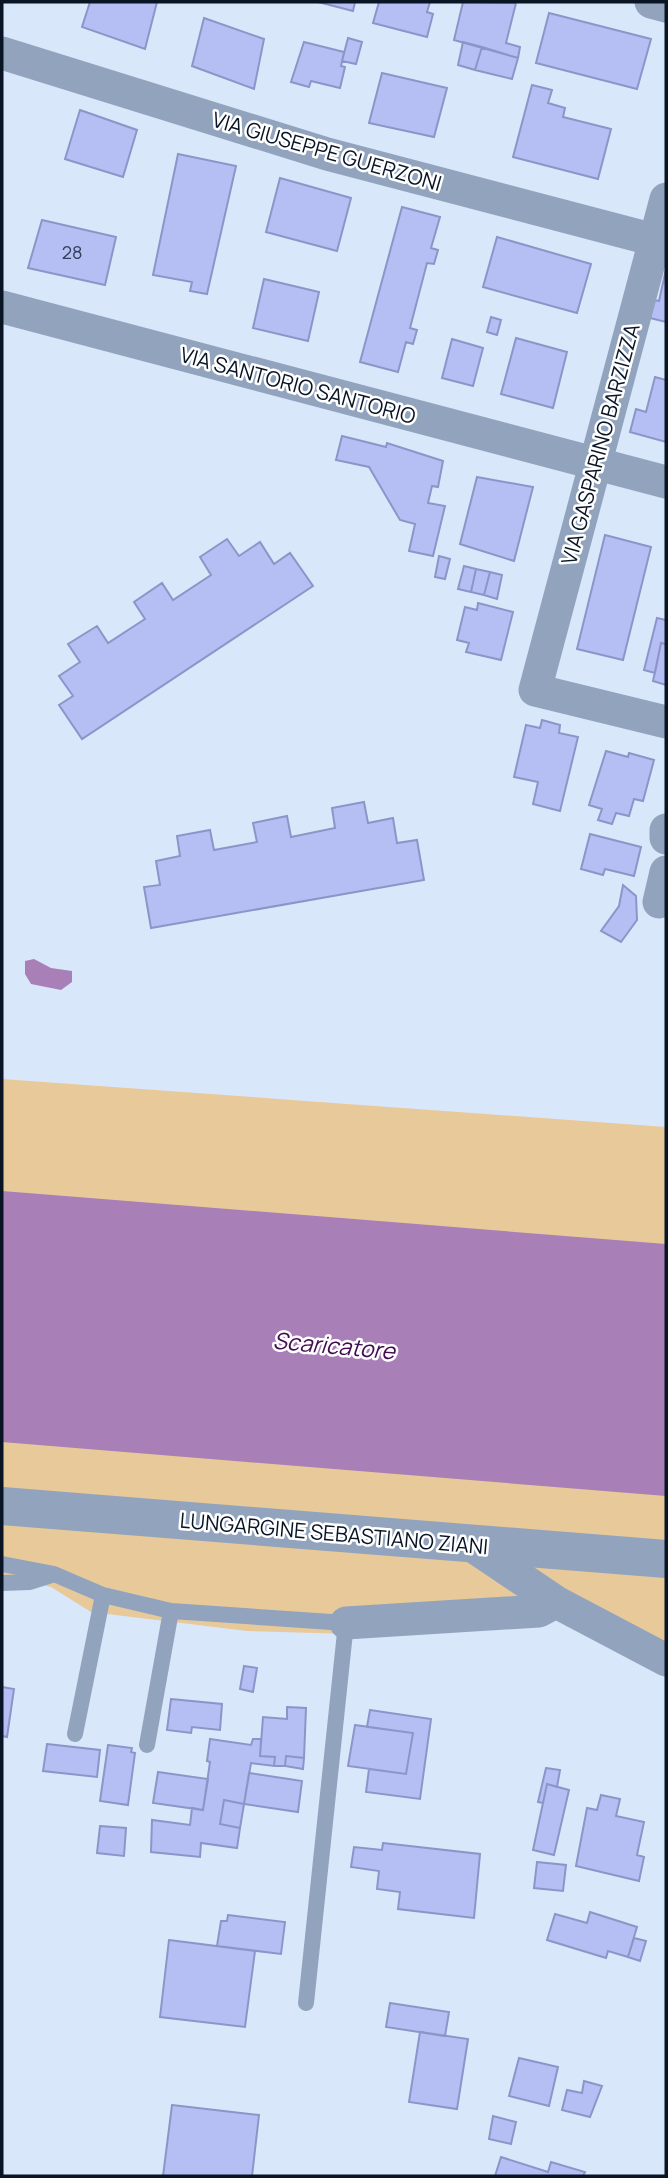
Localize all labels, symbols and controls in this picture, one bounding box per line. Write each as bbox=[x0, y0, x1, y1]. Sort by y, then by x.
street label: VIA GIUSEPPE GUERZONI bbox=[209, 105, 445, 197]
house number: 28 bbox=[62, 240, 82, 264]
street label: VIA GASPARINO BARZIZZA bbox=[554, 320, 646, 568]
street label: VIA SANTORIO SANTORIO bbox=[177, 340, 419, 430]
water label: Scaricatore bbox=[272, 1324, 398, 1366]
street label: LUNGARGINE SEBASTIANO ZIANI bbox=[179, 1506, 489, 1560]

